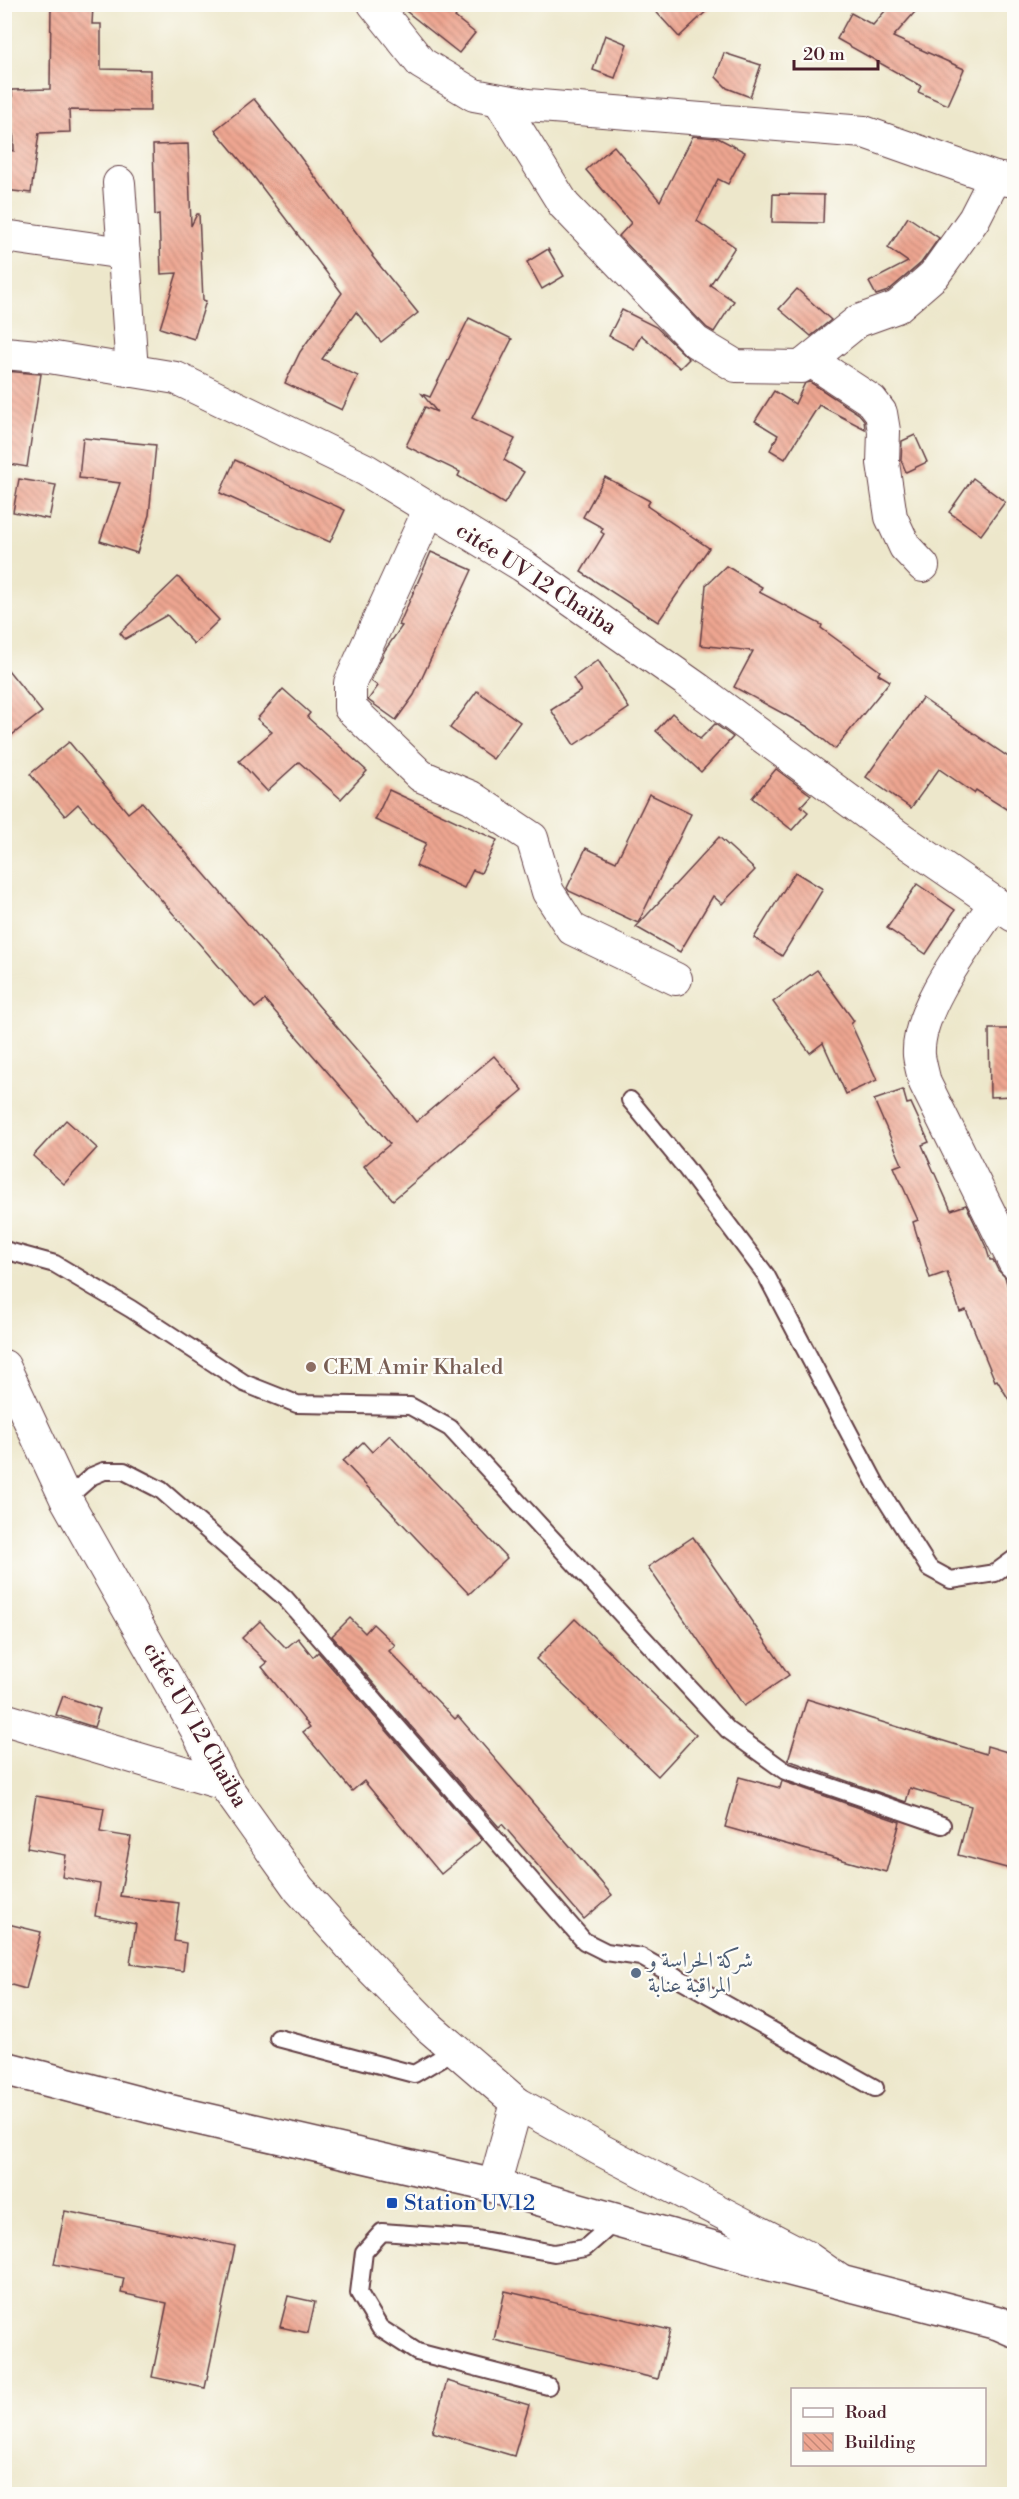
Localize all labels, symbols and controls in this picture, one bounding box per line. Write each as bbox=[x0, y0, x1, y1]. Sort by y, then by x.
scale bar bbox=[794, 33, 878, 71]
text: 20 m bbox=[803, 43, 845, 66]
street label: citée UV 12 Chaïba bbox=[451, 517, 622, 642]
place label: CEM Amir Khaled bbox=[323, 1354, 504, 1381]
marker: CEM Amir Khaled bbox=[304, 1360, 318, 1374]
street label: citée UV 12 Chaïba bbox=[137, 1638, 254, 1813]
place label: شركة الحراسة و المراقبة عنابة bbox=[646, 1946, 753, 1999]
marker: شركة الحراسة و المراقبة عنابة bbox=[629, 1966, 643, 1980]
place label: Station UV12 bbox=[404, 2190, 535, 2217]
marker: Station UV12 bbox=[385, 2196, 399, 2210]
legend bbox=[791, 2388, 986, 2466]
text: Road bbox=[845, 2401, 888, 2424]
text: Building bbox=[844, 2431, 916, 2454]

